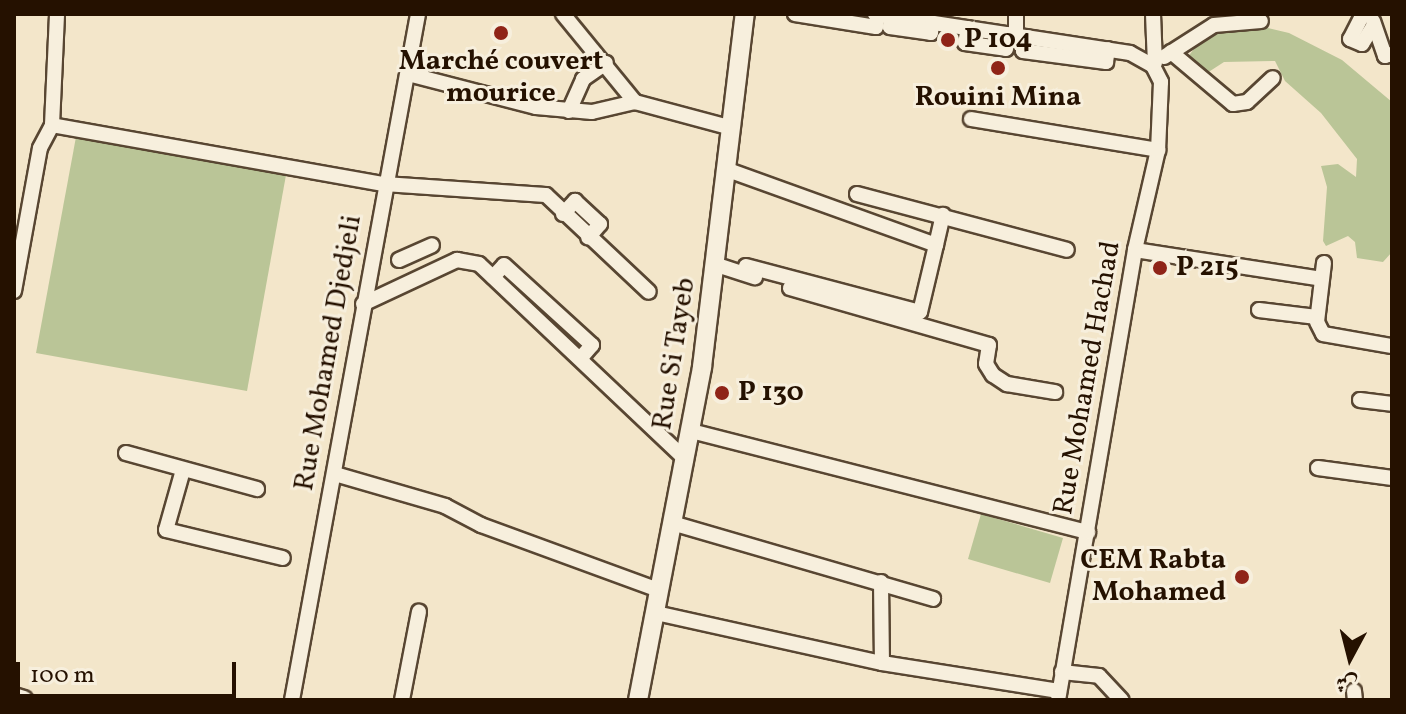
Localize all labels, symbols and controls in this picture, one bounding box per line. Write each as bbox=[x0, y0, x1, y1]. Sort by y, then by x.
place label: P 104 bbox=[964, 23, 1032, 57]
marker: Marché couvert mourice bbox=[492, 24, 510, 42]
marker: P 104 bbox=[939, 31, 957, 49]
place label: Marché couvert mourice bbox=[399, 45, 603, 111]
marker: Rouini Mina bbox=[989, 59, 1007, 77]
place label: Rouini Mina bbox=[915, 81, 1081, 115]
street label: Rue Mohamed Djedjeli bbox=[288, 212, 370, 494]
street label: Rue Mohamed Hachad bbox=[1047, 239, 1129, 517]
place label: P 215 bbox=[1176, 251, 1239, 285]
marker: P 215 bbox=[1151, 259, 1169, 277]
street label: Rue Si Tayeb bbox=[646, 275, 704, 433]
place label: P 130 bbox=[738, 376, 804, 410]
marker: P 130 bbox=[713, 384, 731, 402]
place label: CEM Rabta Mohamed bbox=[1080, 544, 1226, 610]
marker: CEM Rabta Mohamed bbox=[1233, 568, 1251, 586]
north arrow bbox=[1310, 618, 1390, 698]
scale bar bbox=[20, 646, 240, 696]
text: 100 m bbox=[30, 659, 95, 693]
text: ش bbox=[1334, 666, 1360, 699]

